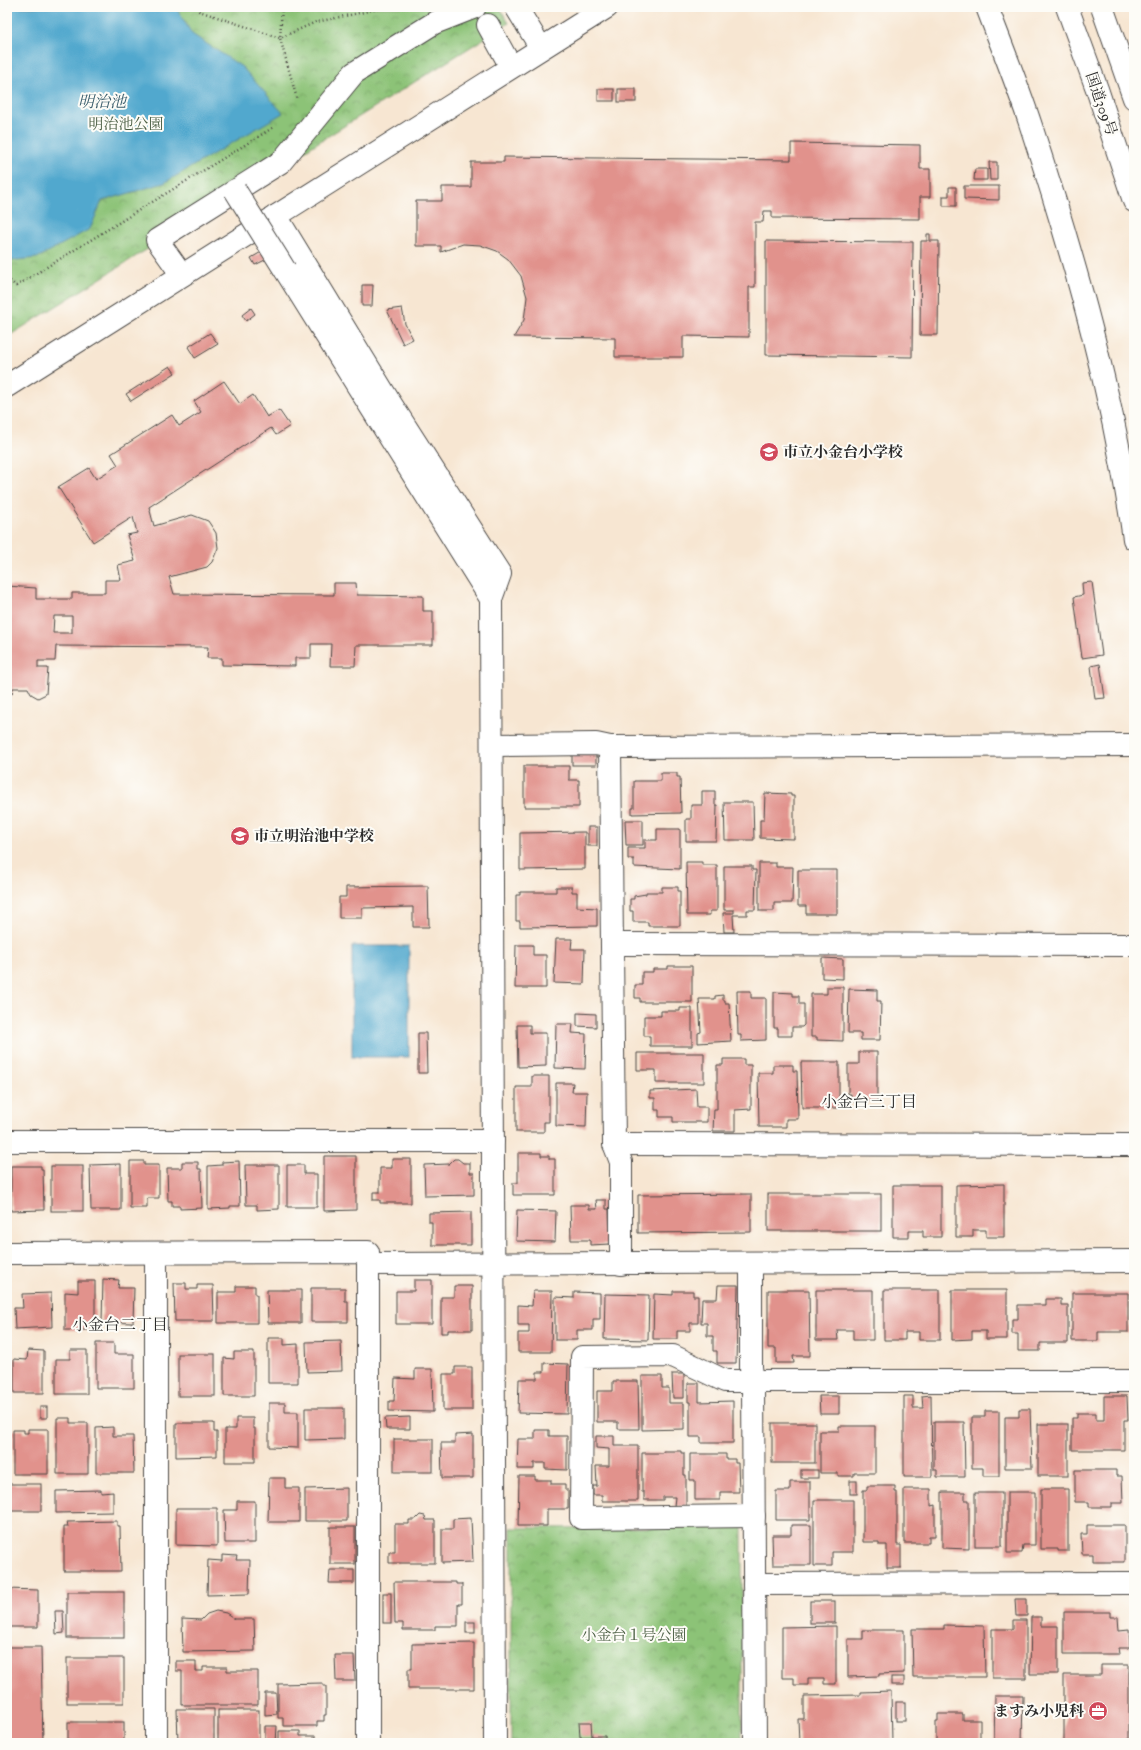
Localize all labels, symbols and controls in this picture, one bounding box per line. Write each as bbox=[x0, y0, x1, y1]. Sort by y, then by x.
street label: 国道309号 bbox=[1081, 70, 1121, 138]
water label: 明治池 bbox=[78, 92, 128, 112]
park label: 明治池公園 bbox=[88, 115, 164, 134]
school or university icon: 市立小金台小学校 bbox=[758, 441, 780, 463]
place label: 市立小金台小学校 bbox=[783, 443, 903, 462]
school or university icon: 市立明治池中学校 bbox=[229, 825, 251, 847]
place label: 市立明治池中学校 bbox=[254, 827, 374, 846]
district label: 小金台三丁目 bbox=[821, 1092, 917, 1112]
district label: 小金台二丁目 bbox=[72, 1315, 168, 1335]
park label: 小金台１号公園 bbox=[581, 1626, 687, 1645]
office icon: ますみ小児科 bbox=[1087, 1700, 1109, 1722]
place label: ますみ小児科 bbox=[994, 1702, 1084, 1721]

